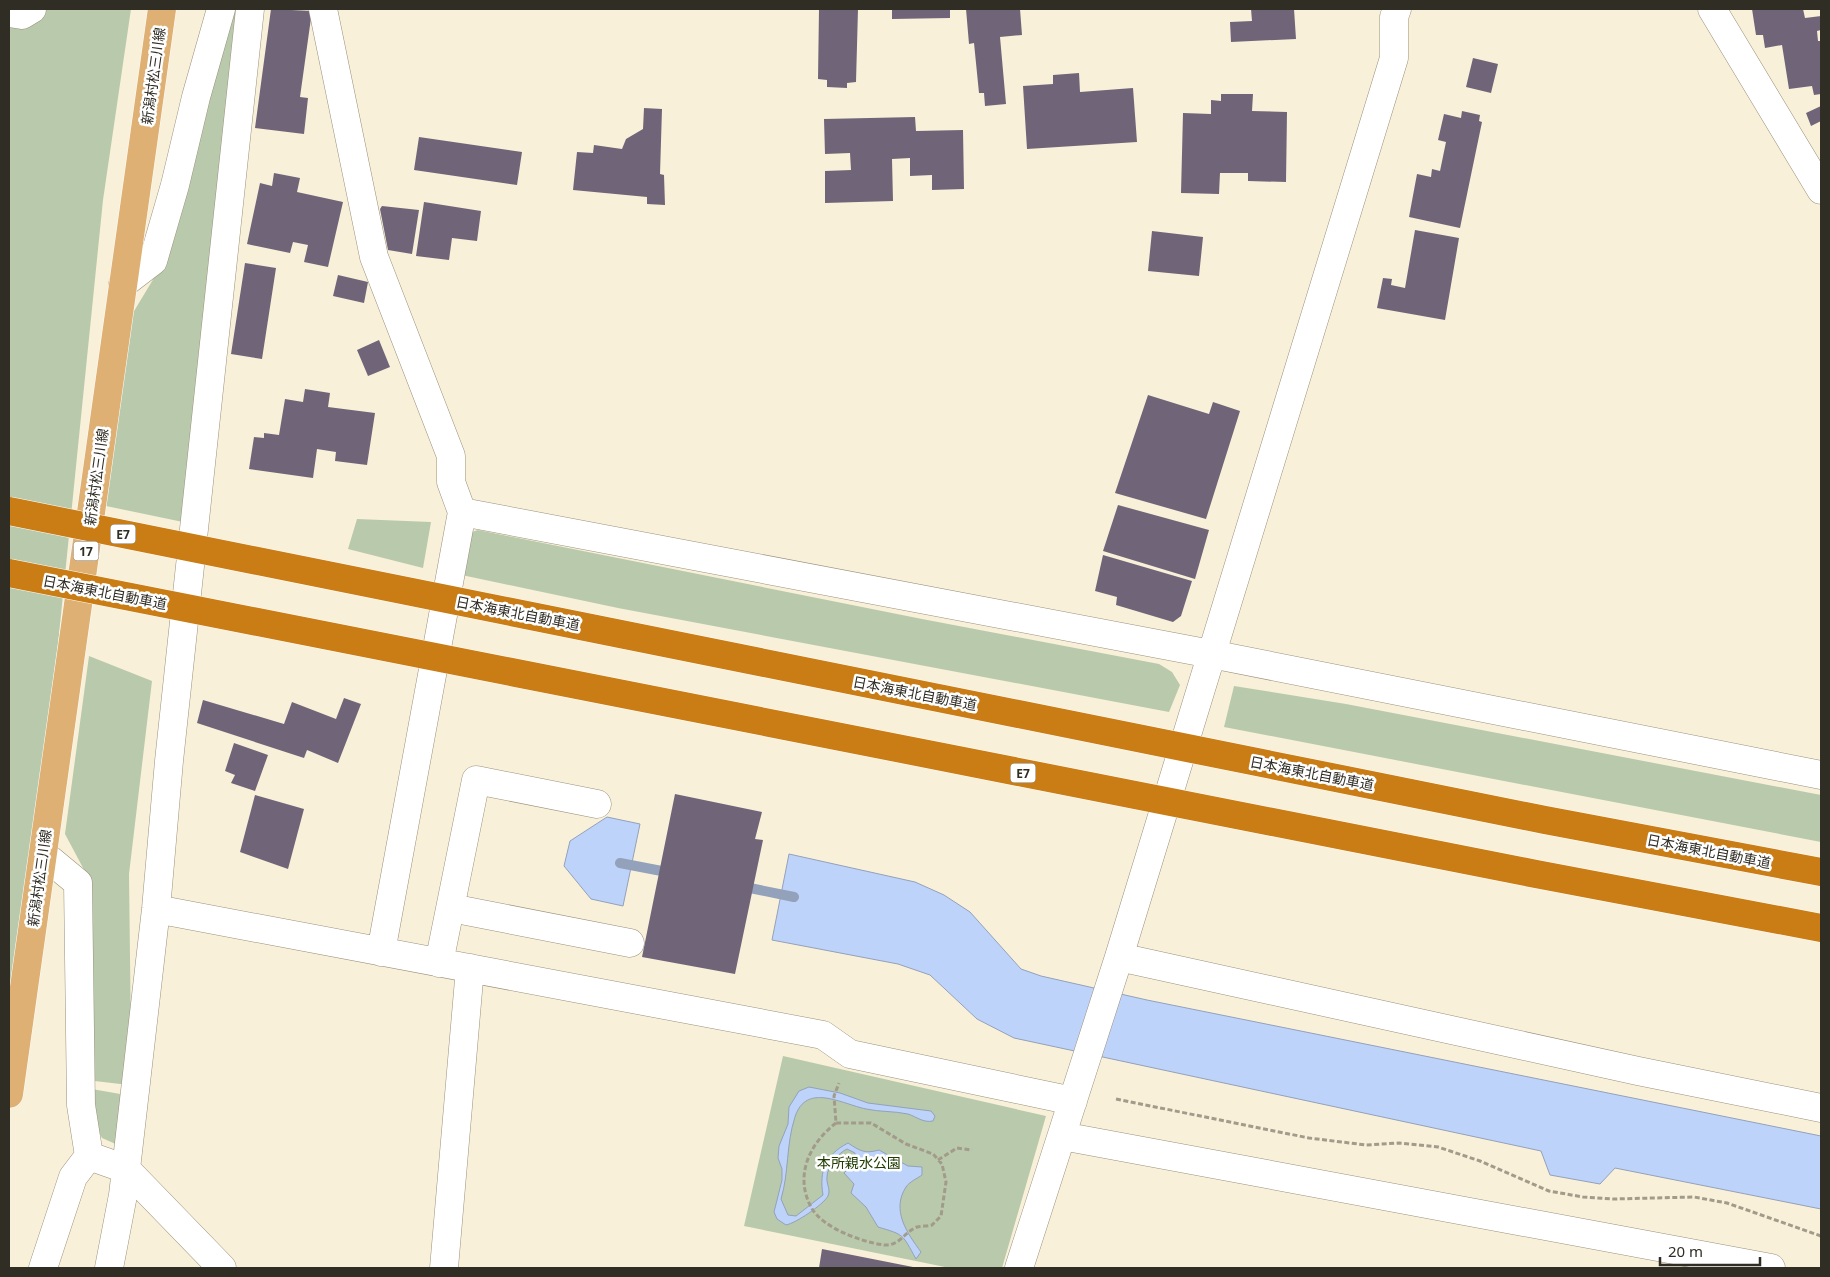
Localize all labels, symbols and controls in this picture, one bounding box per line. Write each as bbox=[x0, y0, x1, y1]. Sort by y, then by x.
street label: 新潟村松三川線 bbox=[137, 26, 169, 126]
street label: 新潟村松三川線 bbox=[80, 427, 112, 527]
road number: E7 bbox=[110, 524, 136, 544]
road number: 17 bbox=[74, 542, 98, 560]
street label: 日本海東北自動車道 bbox=[41, 571, 169, 613]
street label: 日本海東北自動車道 bbox=[454, 592, 582, 634]
street label: 日本海東北自動車道 bbox=[851, 672, 979, 714]
street label: 日本海東北自動車道 bbox=[1248, 752, 1376, 794]
road number: E7 bbox=[1010, 764, 1036, 782]
street label: 新潟村松三川線 bbox=[23, 828, 55, 928]
street label: 日本海東北自動車道 bbox=[1645, 830, 1773, 872]
park label: 本所親水公園 bbox=[817, 1153, 901, 1172]
scale bar bbox=[1660, 1234, 1760, 1266]
text: 20 m bbox=[1668, 1241, 1703, 1261]

